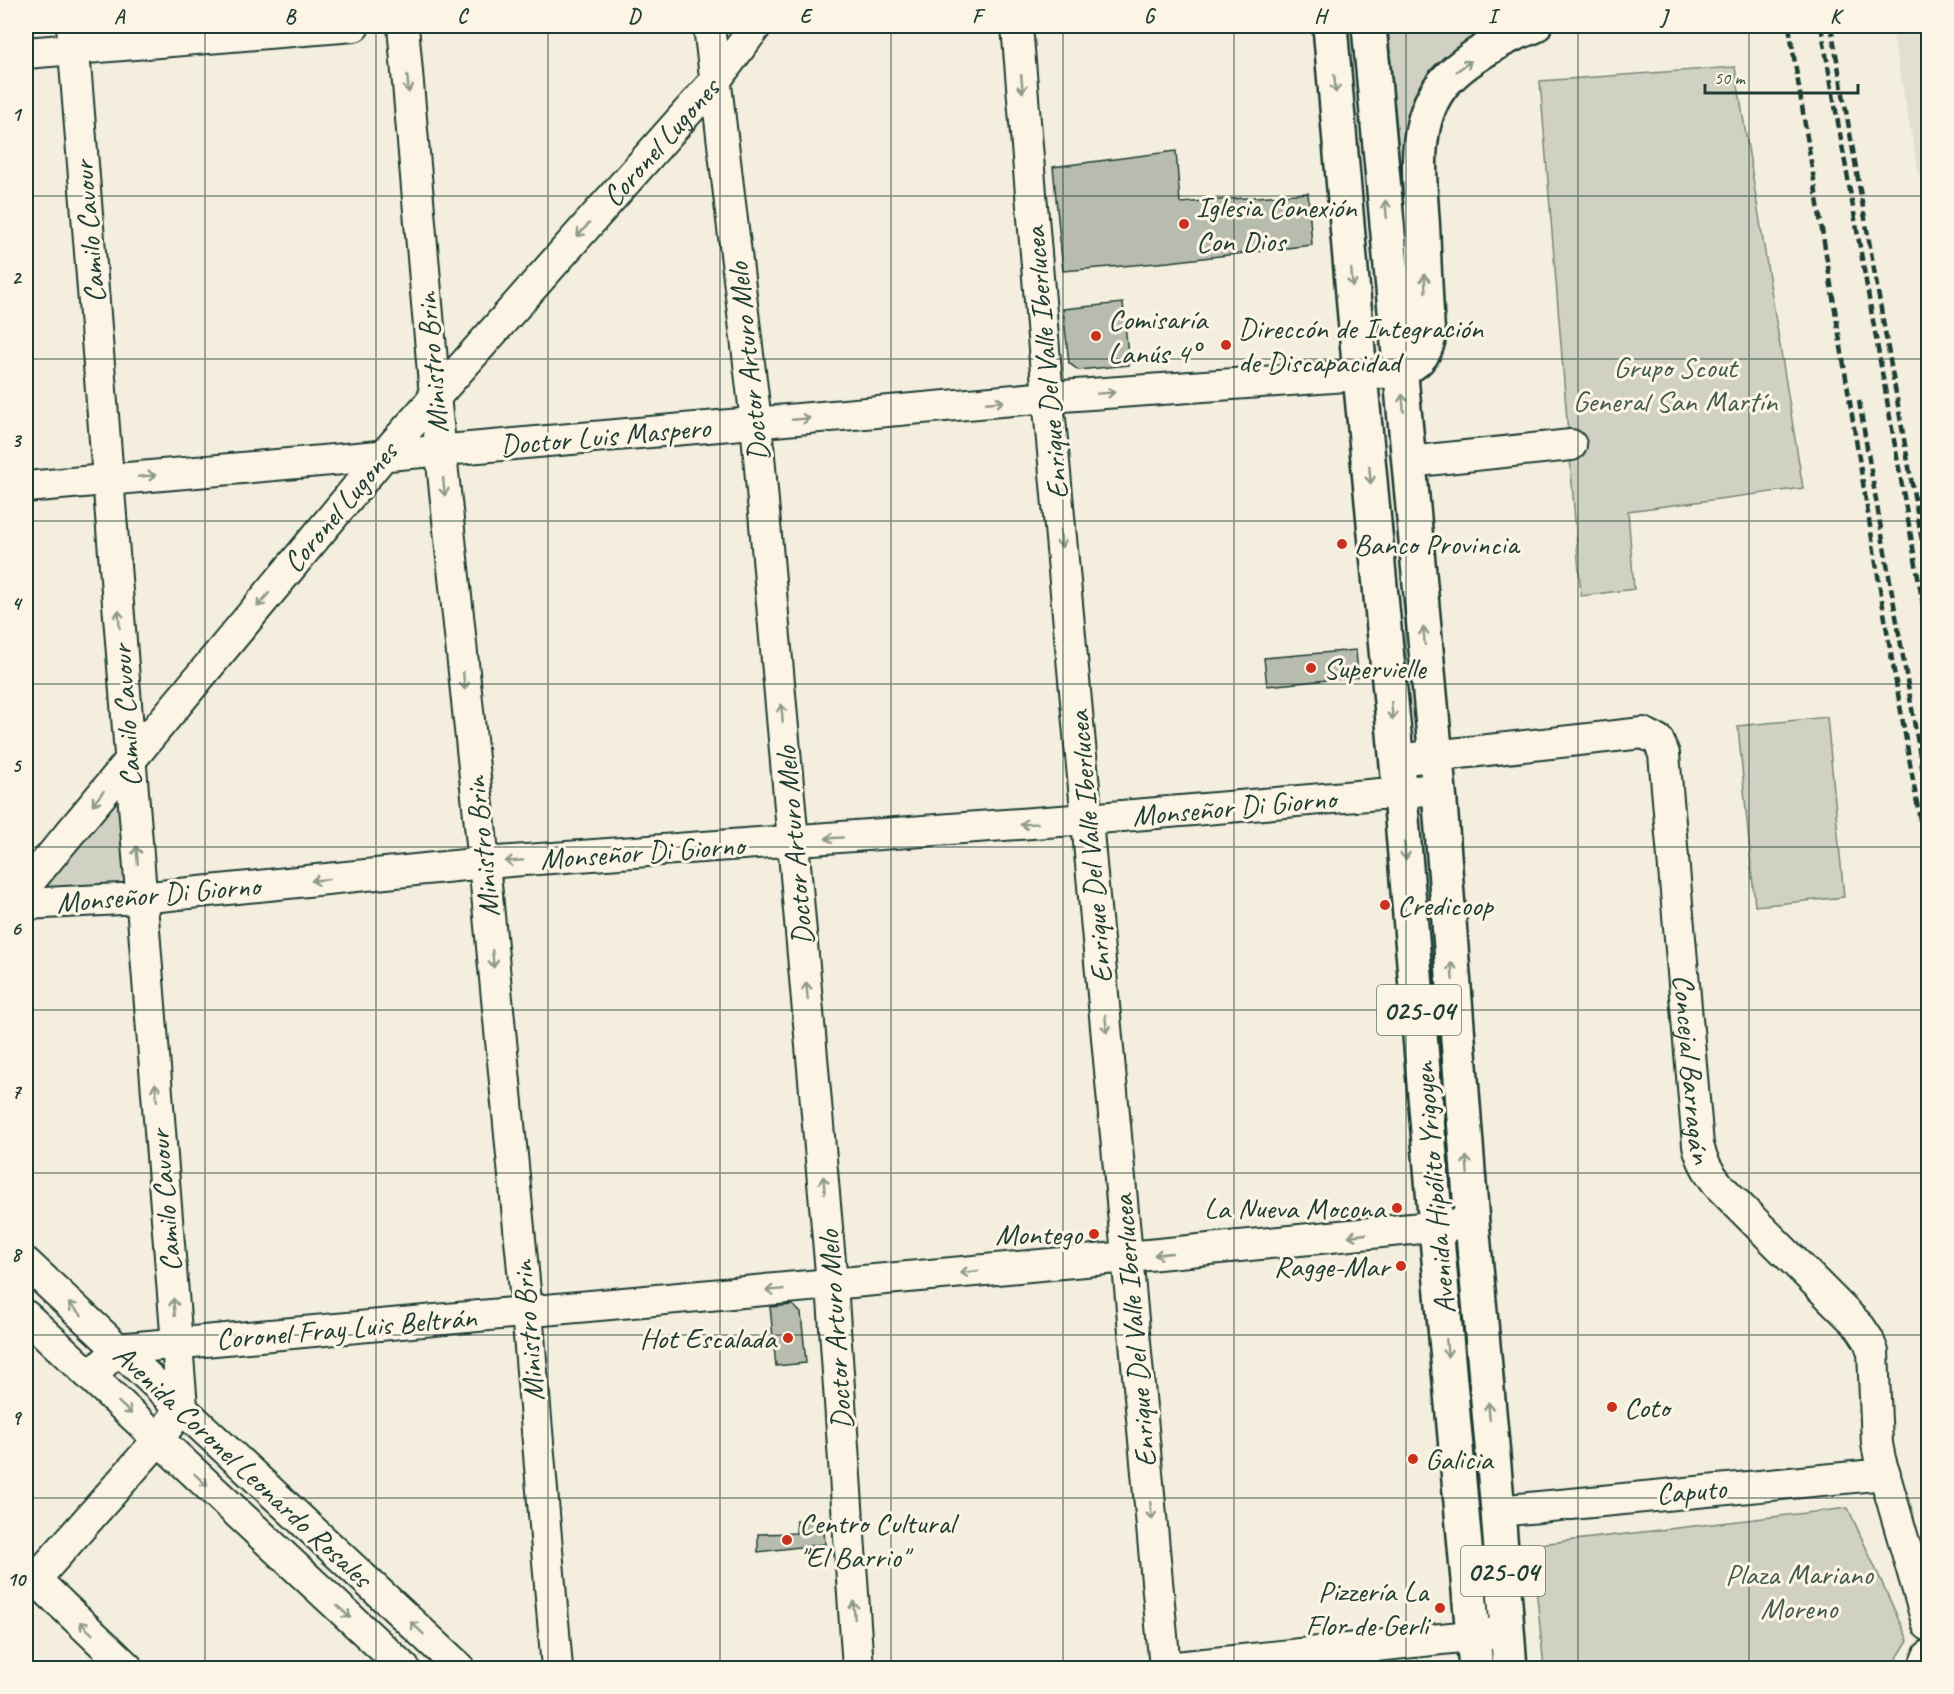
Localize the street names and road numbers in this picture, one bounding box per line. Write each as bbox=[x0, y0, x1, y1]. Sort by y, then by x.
street label: Coronel Lugones bbox=[594, 68, 730, 214]
street label: Camilo Cavour bbox=[64, 156, 114, 305]
street label: Enrique Del Valle Iberlucea bbox=[1015, 223, 1077, 501]
street label: Doctor Arturo Melo bbox=[719, 259, 777, 463]
street label: Ministro Brin bbox=[407, 290, 457, 435]
street label: Doctor Luis Maspero bbox=[498, 408, 713, 464]
street label: Coronel Lugones bbox=[274, 432, 407, 580]
street label: Camilo Cavour bbox=[102, 641, 150, 788]
street label: Enrique Del Valle Iberlucea bbox=[1059, 707, 1121, 985]
street label: Doctor Arturo Melo bbox=[766, 743, 822, 947]
street label: Ministro Brin bbox=[456, 773, 508, 919]
street label: Monseñor Di Giorno bbox=[1131, 779, 1341, 835]
street label: Monseñor Di Giorno bbox=[539, 826, 749, 878]
street label: Monseñor Di Giorno bbox=[55, 866, 265, 922]
street label: Concejal Barragán bbox=[1664, 973, 1722, 1170]
road number: 025-04 bbox=[1377, 985, 1461, 1035]
street label: Avenida Hipólito Yrigoyen bbox=[1404, 1059, 1464, 1316]
street label: Camilo Cavour bbox=[140, 1125, 190, 1274]
street label: Enrique Del Valle Iberlucea bbox=[1103, 1191, 1165, 1469]
street label: Doctor Arturo Melo bbox=[809, 1228, 861, 1431]
street label: Ministro Brin bbox=[503, 1258, 553, 1403]
street label: Coronel Fray Luis Beltrán bbox=[214, 1298, 479, 1358]
street label: Avenida Coronel Leonardo Rosales bbox=[106, 1336, 382, 1598]
street label: Caputo bbox=[1654, 1469, 1729, 1513]
road number: 025-04 bbox=[1461, 1546, 1545, 1596]

